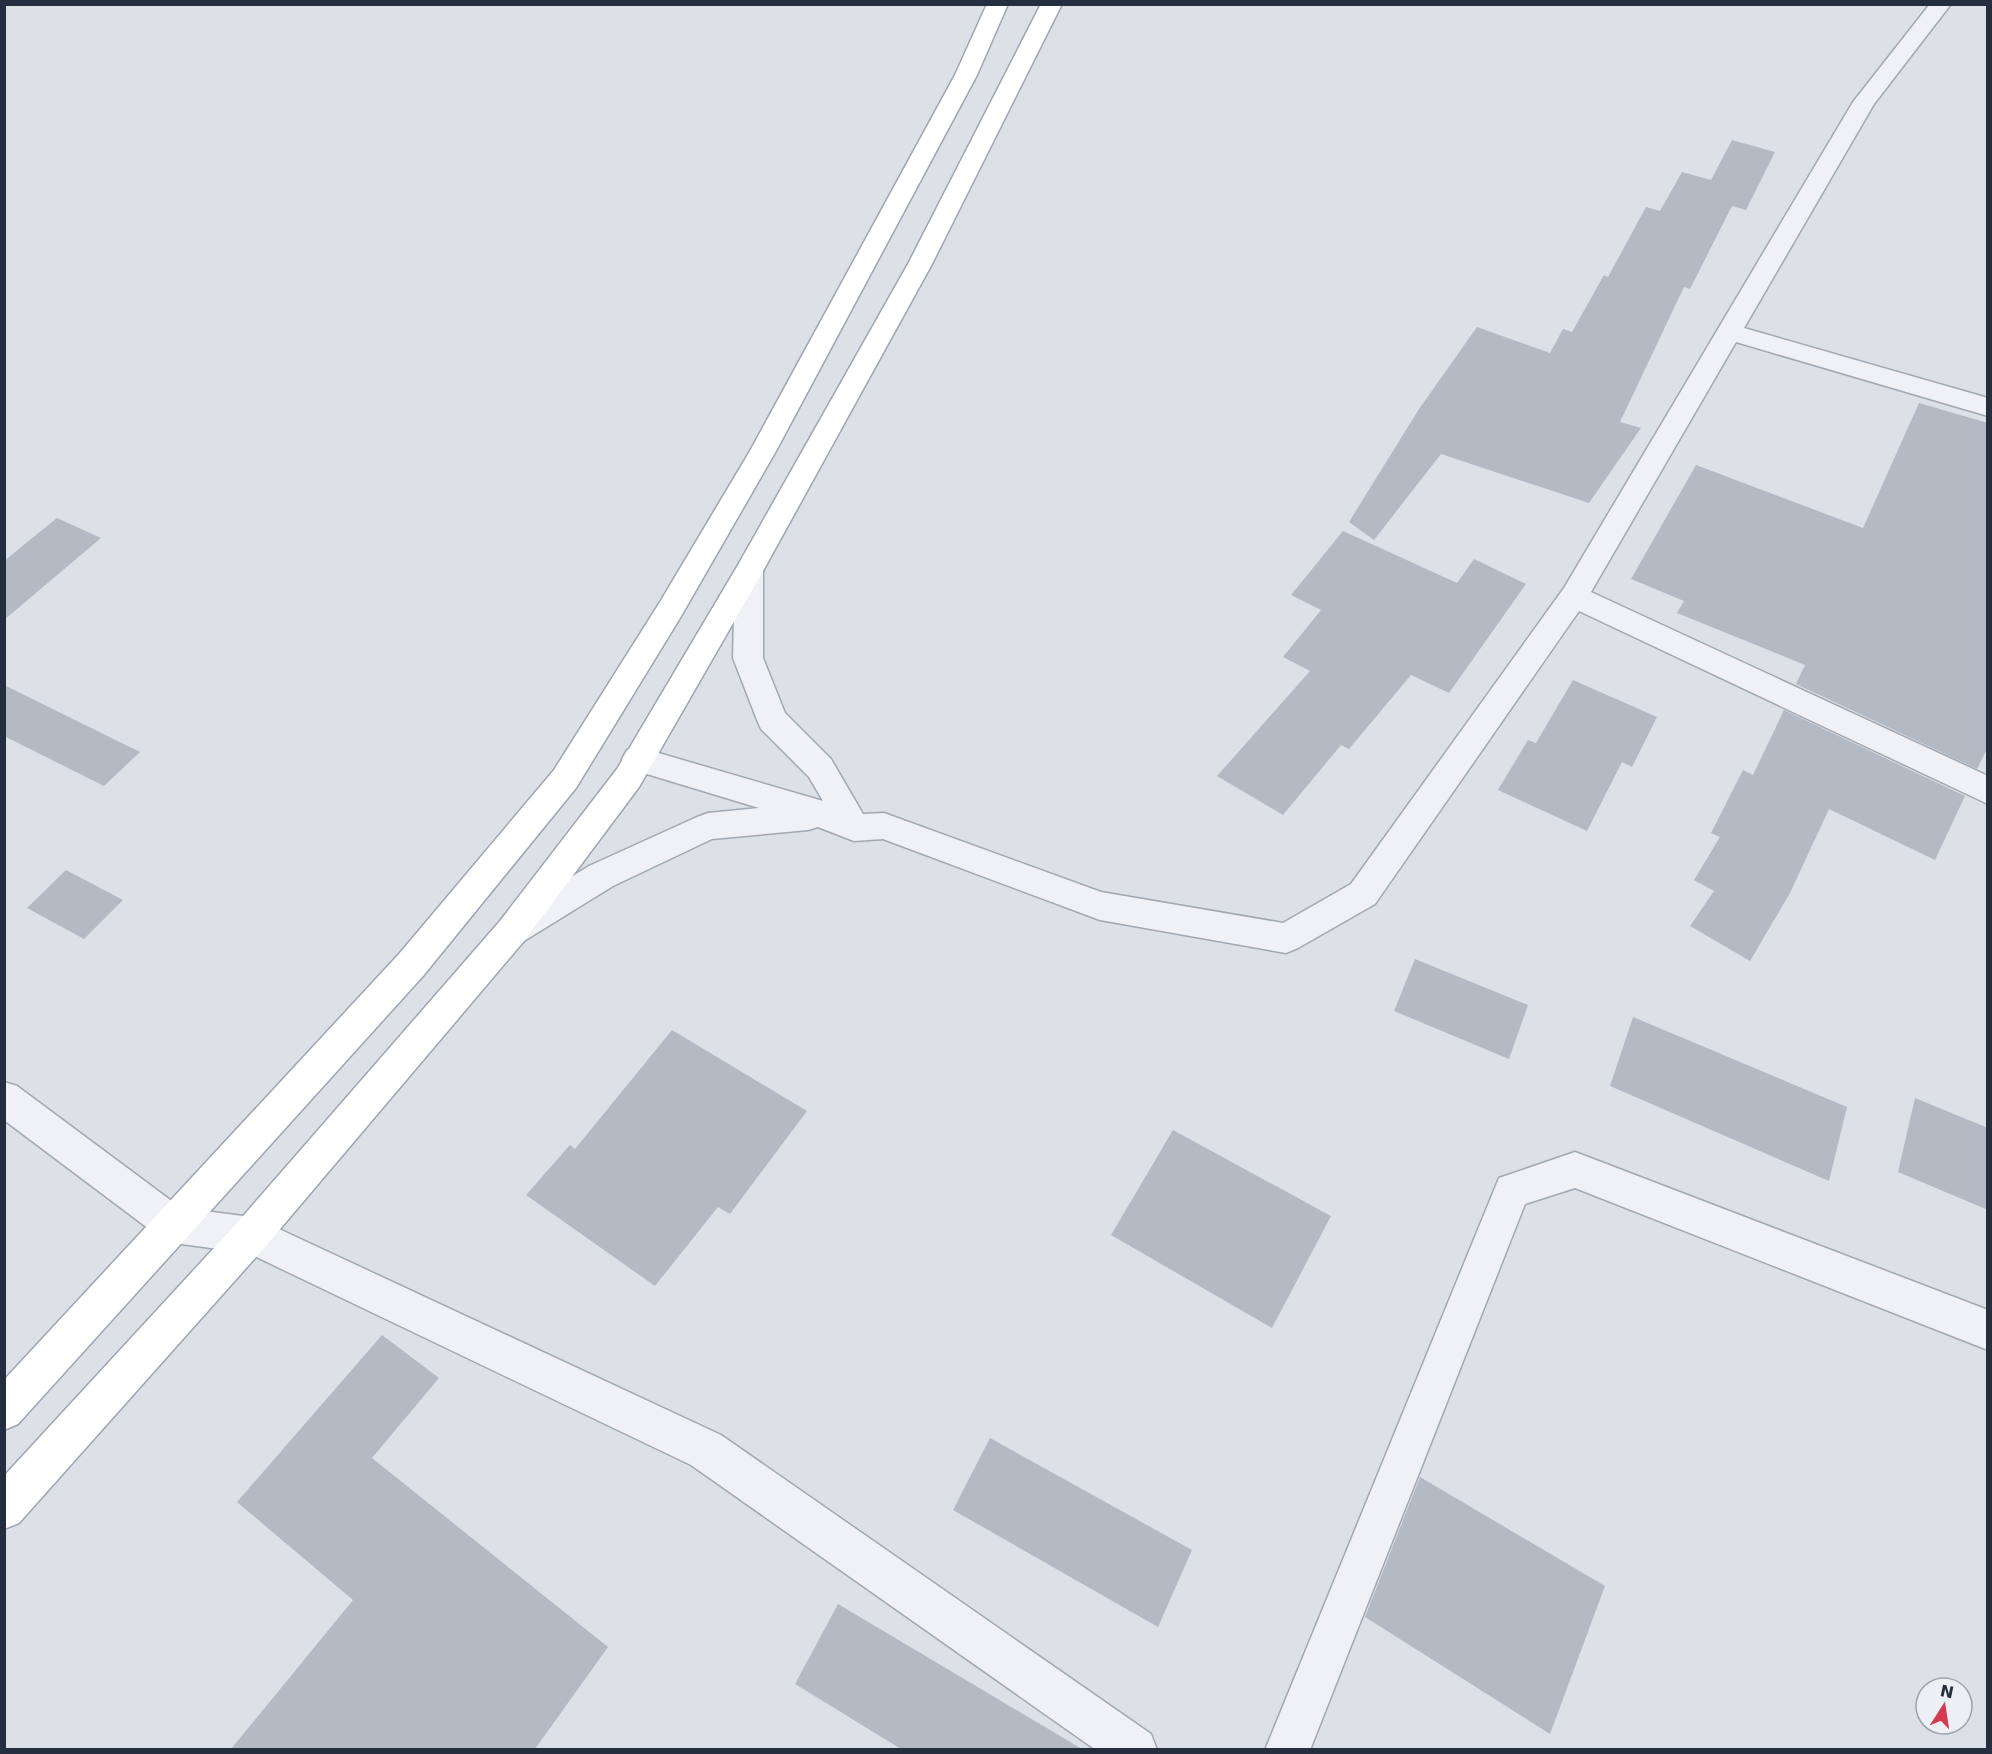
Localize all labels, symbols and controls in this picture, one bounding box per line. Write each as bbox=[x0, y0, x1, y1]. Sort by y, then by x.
north arrow bbox=[1914, 1676, 1974, 1736]
text: N bbox=[1938, 1681, 1956, 1703]

